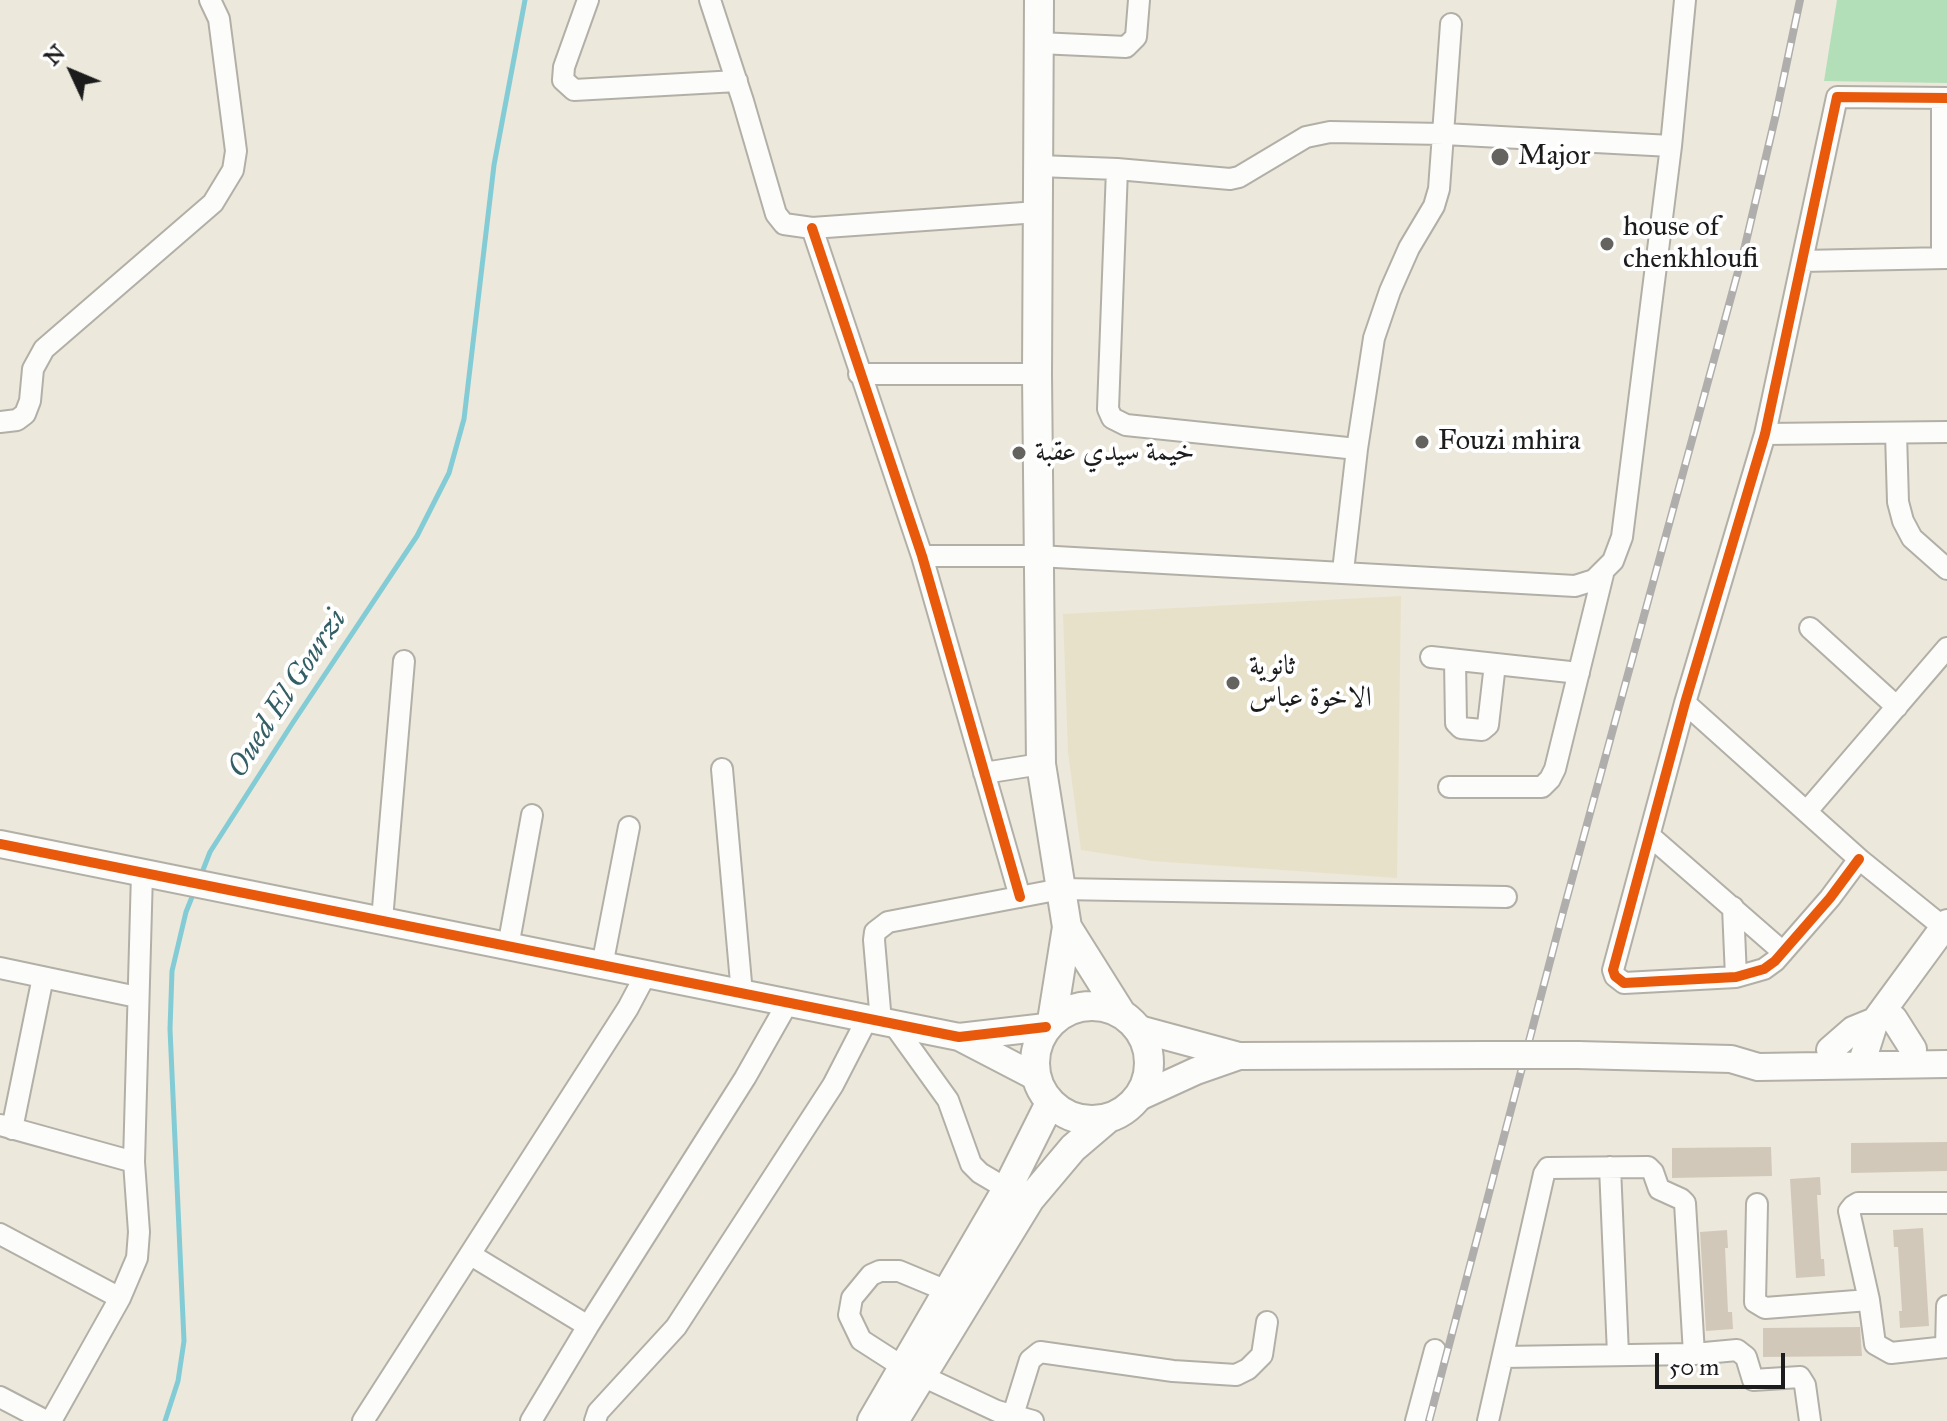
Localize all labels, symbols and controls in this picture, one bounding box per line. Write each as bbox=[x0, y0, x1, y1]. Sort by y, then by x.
north arrow bbox=[32, 32, 112, 112]
text: N bbox=[38, 39, 71, 71]
place label: Major bbox=[1518, 140, 1590, 174]
marker: Major bbox=[1489, 146, 1511, 168]
place label: house of chenkhloufi bbox=[1623, 211, 1759, 277]
marker: house of chenkhloufi bbox=[1598, 235, 1616, 253]
place label: Fouzi mhira bbox=[1438, 425, 1581, 459]
marker: Fouzi mhira bbox=[1413, 433, 1431, 451]
place label: خيمة سيدي عقبة bbox=[1035, 436, 1195, 470]
marker: خيمة سيدي عقبة bbox=[1010, 444, 1028, 462]
water label: Oued El Gourzi bbox=[220, 603, 356, 785]
place label: ثانوية الاخوة عباس bbox=[1249, 650, 1372, 716]
marker: ثانوية الاخوة عباس bbox=[1224, 674, 1242, 692]
scale bar bbox=[1659, 1337, 1789, 1387]
text: 50 m bbox=[1669, 1352, 1719, 1382]

